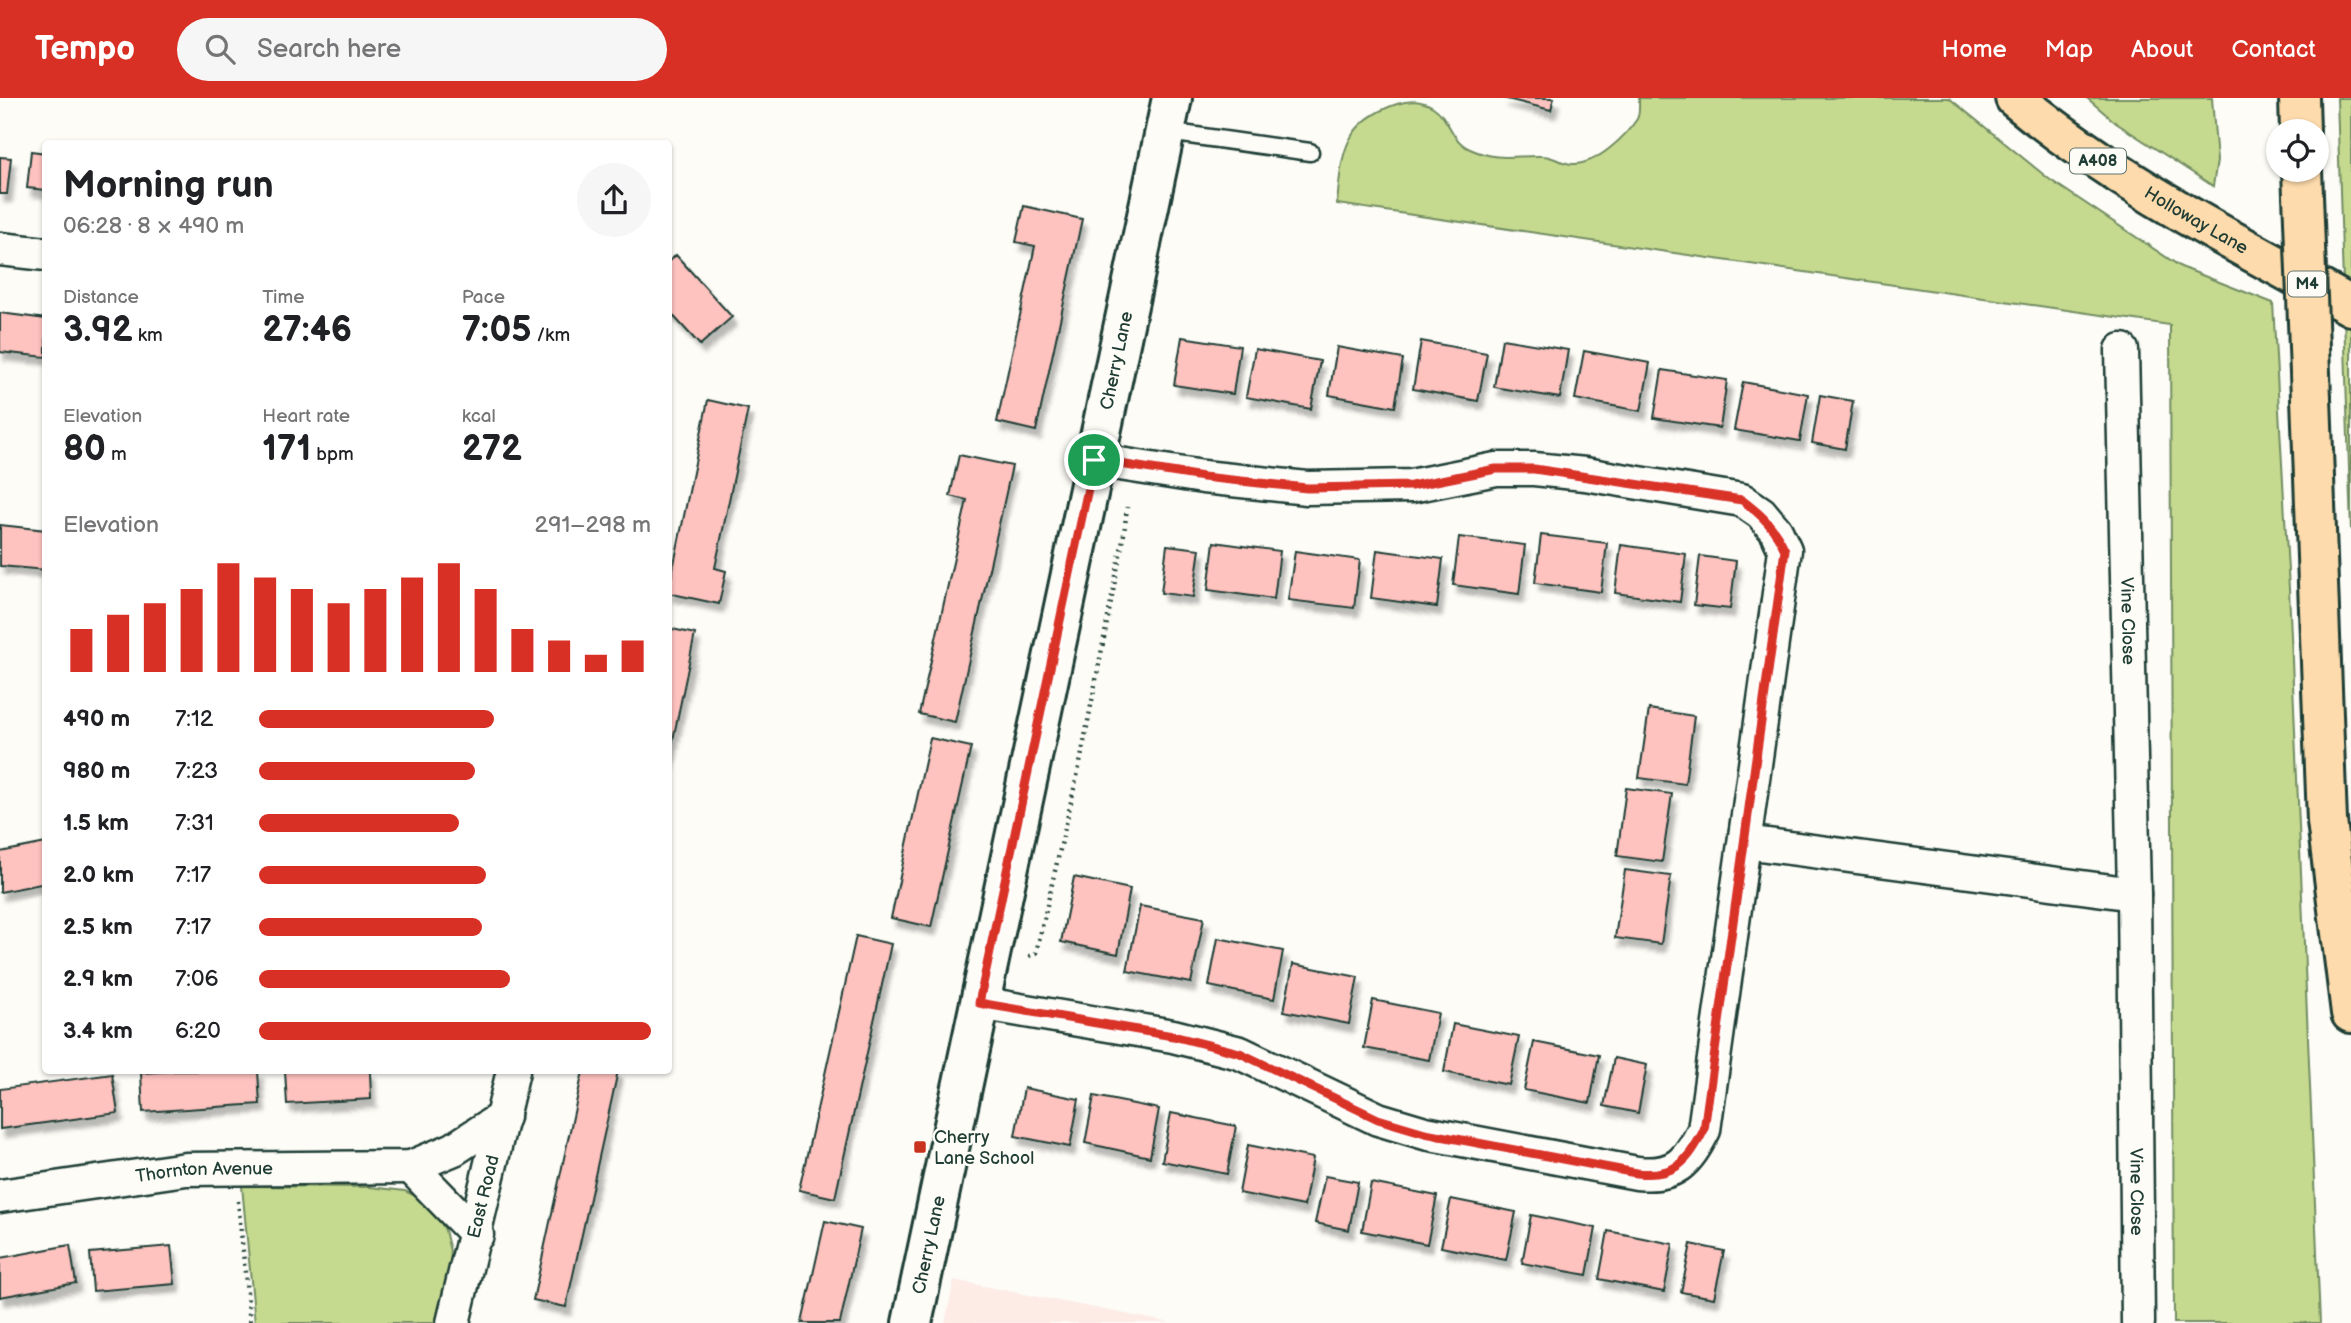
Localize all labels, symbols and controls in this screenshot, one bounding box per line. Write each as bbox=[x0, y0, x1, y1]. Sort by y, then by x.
search box bbox=[177, 18, 667, 81]
text: Tempo bbox=[35, 29, 135, 69]
icon: search bbox=[201, 30, 239, 68]
text: Search here bbox=[257, 34, 401, 65]
text: Home bbox=[1942, 35, 2007, 64]
text: Map bbox=[2045, 35, 2093, 64]
text: About bbox=[2131, 35, 2193, 64]
text: Contact bbox=[2231, 35, 2316, 64]
map controls bbox=[2266, 119, 2329, 182]
button: locate bbox=[2266, 119, 2329, 182]
road number: A408 bbox=[2070, 148, 2126, 174]
text: Morning run bbox=[63, 163, 274, 208]
button: share bbox=[577, 163, 651, 237]
street label: Holloway Lane bbox=[2141, 182, 2252, 258]
text: 06:28 · 8 × 490 m bbox=[63, 212, 244, 240]
road number: M4 bbox=[2288, 272, 2326, 296]
text: Distance bbox=[63, 286, 139, 309]
text: Time bbox=[262, 286, 304, 309]
text: Pace bbox=[462, 286, 505, 309]
text: 3.92 bbox=[63, 309, 133, 352]
text: 27:46 bbox=[262, 309, 352, 352]
text: 7:05 bbox=[462, 309, 531, 352]
street label: Cherry Lane bbox=[1096, 309, 1137, 412]
text: km bbox=[133, 324, 163, 347]
text: /km bbox=[531, 324, 570, 347]
text: Elevation bbox=[63, 405, 142, 428]
text: Heart rate bbox=[262, 405, 350, 428]
text: kcal bbox=[462, 405, 496, 428]
text: 80 bbox=[63, 428, 106, 471]
text: 171 bbox=[262, 428, 311, 471]
text: 272 bbox=[462, 428, 522, 471]
pin bbox=[1064, 430, 1124, 490]
icon: arrive bbox=[1075, 441, 1113, 479]
text: m bbox=[106, 443, 127, 466]
text: bpm bbox=[311, 443, 354, 466]
text: Elevation bbox=[63, 511, 159, 539]
text: 291–298 m bbox=[535, 511, 651, 539]
street label: Vine Close bbox=[2117, 577, 2139, 665]
text: 490 m bbox=[63, 705, 130, 733]
text: 7:12 bbox=[175, 705, 213, 733]
text: 980 m bbox=[63, 757, 130, 785]
text: 7:23 bbox=[175, 757, 218, 785]
text: 1.5 km bbox=[63, 809, 129, 837]
text: 7:31 bbox=[175, 809, 214, 837]
text: 2.0 km bbox=[63, 861, 134, 889]
text: 7:17 bbox=[175, 861, 211, 889]
text: 2.5 km bbox=[63, 913, 133, 941]
text: 7:17 bbox=[175, 913, 211, 941]
text: 2.9 km bbox=[63, 965, 133, 993]
text: 7:06 bbox=[175, 965, 219, 993]
text: 3.4 km bbox=[63, 1017, 133, 1045]
text: 6:20 bbox=[175, 1017, 221, 1045]
place label: Cherry Lane School bbox=[934, 1127, 1034, 1169]
marker: Cherry Lane School bbox=[912, 1139, 928, 1155]
street label: Vine Close bbox=[2126, 1148, 2148, 1236]
street label: East Road bbox=[463, 1153, 503, 1240]
street label: Thornton Avenue bbox=[134, 1158, 273, 1187]
street label: Cherry Lane bbox=[908, 1193, 949, 1296]

